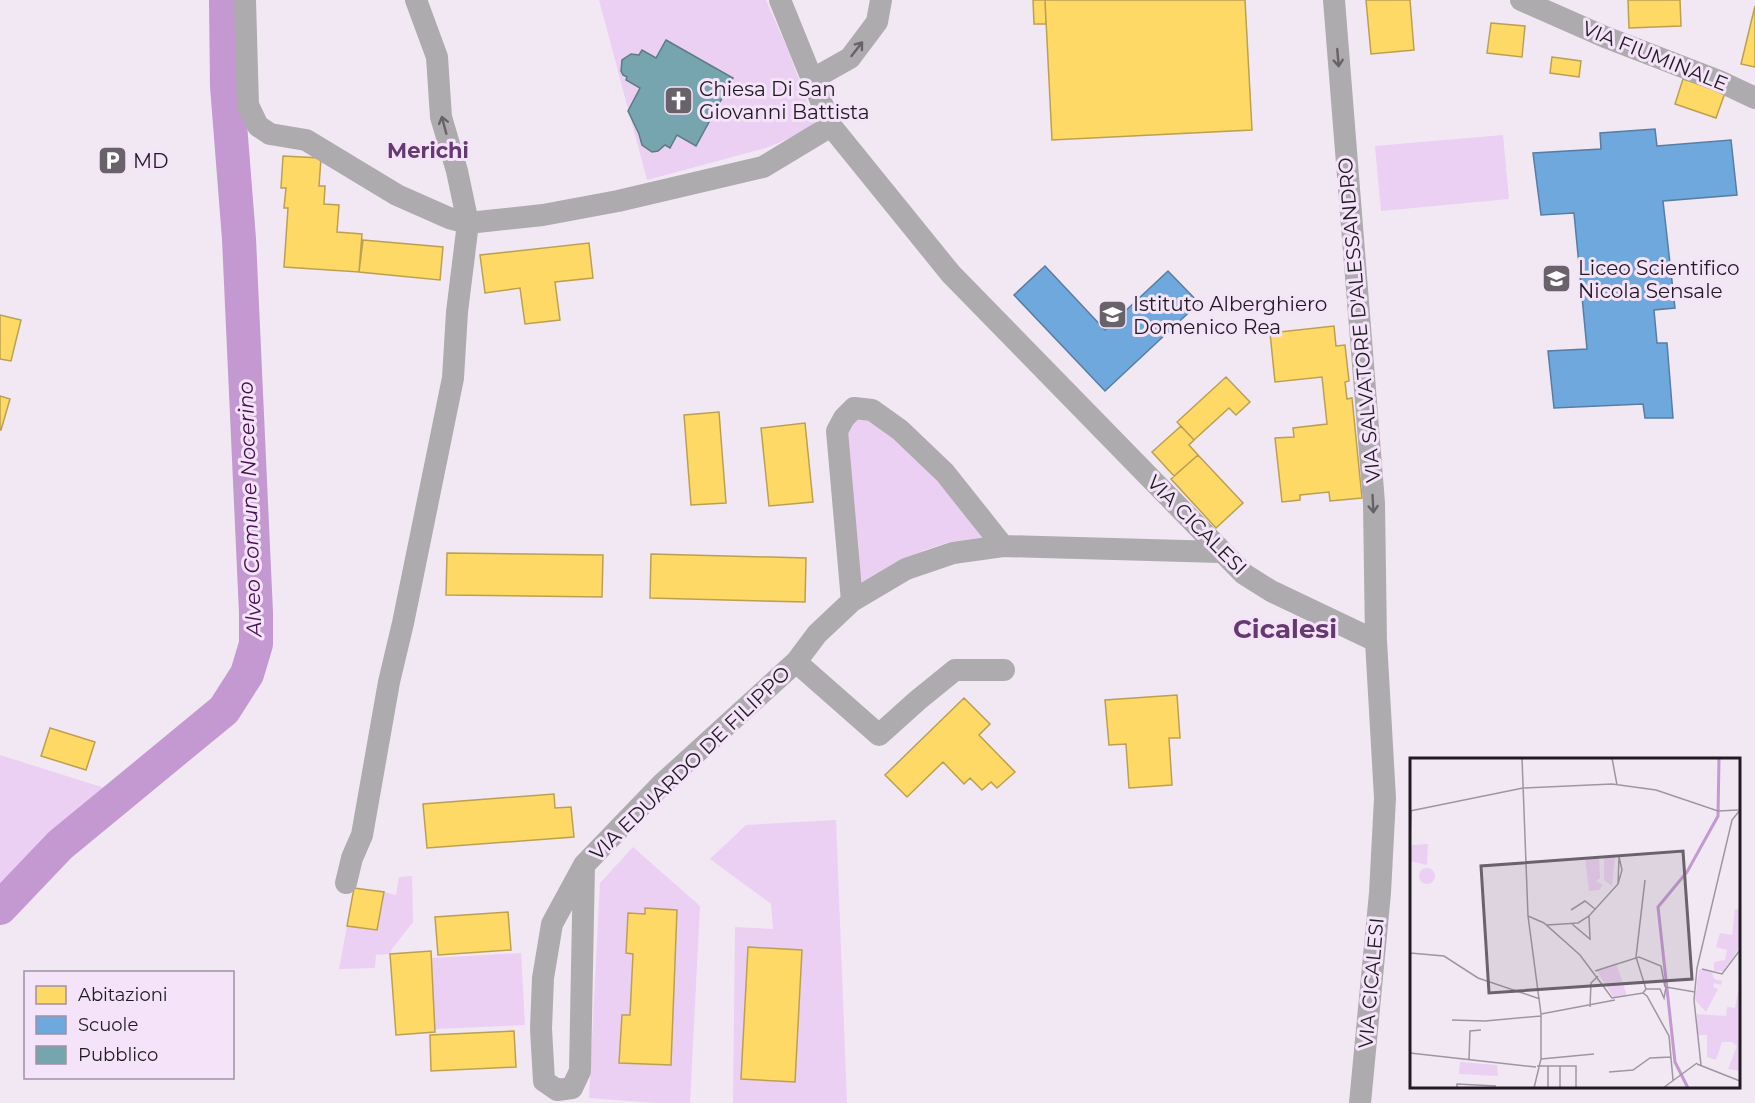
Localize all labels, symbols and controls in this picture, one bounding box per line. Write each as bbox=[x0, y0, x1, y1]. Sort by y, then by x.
street label: VIA FIUMINALE bbox=[1579, 16, 1731, 96]
one-way arrow bbox=[850, 41, 863, 57]
one-way arrow bbox=[1333, 48, 1344, 68]
place label: Chiesa Di San Giovanni Battista bbox=[699, 77, 870, 124]
church icon: Chiesa Di San Giovanni Battista bbox=[662, 84, 694, 116]
one-way arrow bbox=[438, 116, 449, 135]
district label: Merichi bbox=[387, 138, 469, 163]
parking icon: MD bbox=[96, 145, 128, 177]
place label: MD bbox=[133, 149, 169, 173]
street label: VIA SALVATORE D'ALESSANDRO bbox=[1333, 156, 1385, 484]
place label: Liceo Scientifico Nicola Sensale bbox=[1578, 256, 1740, 303]
school or university icon: Liceo Scientifico Nicola Sensale bbox=[1541, 263, 1573, 295]
place label: Istituto Alberghiero Domenico Rea bbox=[1133, 292, 1327, 339]
school or university icon: Istituto Alberghiero Domenico Rea bbox=[1096, 299, 1128, 331]
water label: Alveo Comune Nocerino bbox=[233, 381, 267, 639]
street label: VIA CICALESI bbox=[1142, 470, 1252, 580]
one-way arrow bbox=[1368, 493, 1379, 513]
district label: Cicalesi bbox=[1233, 613, 1337, 645]
street label: VIA EDUARDO DE FILIPPO bbox=[585, 661, 795, 865]
inset map bbox=[1410, 758, 1740, 1088]
street label: VIA CICALESI bbox=[1353, 917, 1389, 1049]
legend bbox=[24, 971, 234, 1079]
text: Abitazioni bbox=[78, 984, 168, 1006]
text: Scuole bbox=[78, 1014, 138, 1036]
text: Pubblico bbox=[78, 1044, 158, 1066]

